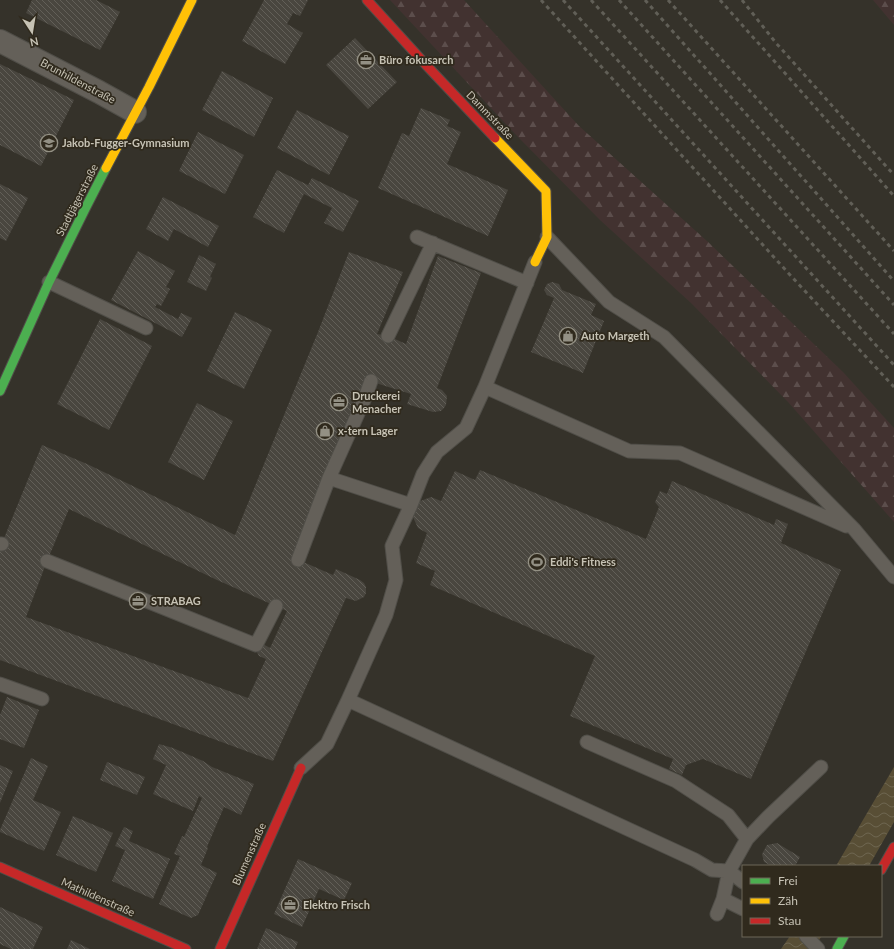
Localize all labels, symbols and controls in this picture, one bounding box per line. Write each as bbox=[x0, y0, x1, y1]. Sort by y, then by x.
north arrow bbox=[12, 12, 52, 52]
text: N bbox=[29, 35, 40, 50]
office icon: Büro fokusarch bbox=[356, 50, 376, 70]
place label: Büro fokusarch bbox=[379, 53, 453, 66]
street label: Brunhildenstraße bbox=[39, 55, 118, 106]
street label: Dammstraße bbox=[464, 88, 517, 142]
school or university icon: Jakob-Fugger-Gymnasium bbox=[39, 133, 59, 153]
place label: Jakob-Fugger-Gymnasium bbox=[62, 136, 190, 149]
street label: Stadtjägerstraße bbox=[53, 161, 100, 238]
shop icon: Auto Margeth bbox=[558, 326, 578, 346]
place label: Auto Margeth bbox=[580, 329, 649, 342]
place label: Druckerei Menacher bbox=[352, 389, 402, 415]
office icon: Druckerei Menacher bbox=[329, 392, 349, 412]
shop icon: x-tern Lager bbox=[315, 421, 335, 441]
place label: x-tern Lager bbox=[338, 424, 398, 437]
sports icon: Eddi's Fitness bbox=[527, 552, 547, 572]
place label: Eddi's Fitness bbox=[550, 555, 616, 568]
office icon: STRABAG bbox=[128, 591, 148, 611]
place label: STRABAG bbox=[151, 594, 201, 607]
street label: Blumenstraße bbox=[229, 820, 268, 887]
legend bbox=[742, 865, 882, 937]
text: Frei bbox=[778, 873, 798, 888]
street label: Mathildenstraße bbox=[59, 875, 137, 919]
text: Zäh bbox=[778, 893, 798, 908]
office icon: Elektro Frisch bbox=[280, 895, 300, 915]
place label: Elektro Frisch bbox=[303, 898, 370, 911]
text: Stau bbox=[778, 913, 801, 928]

